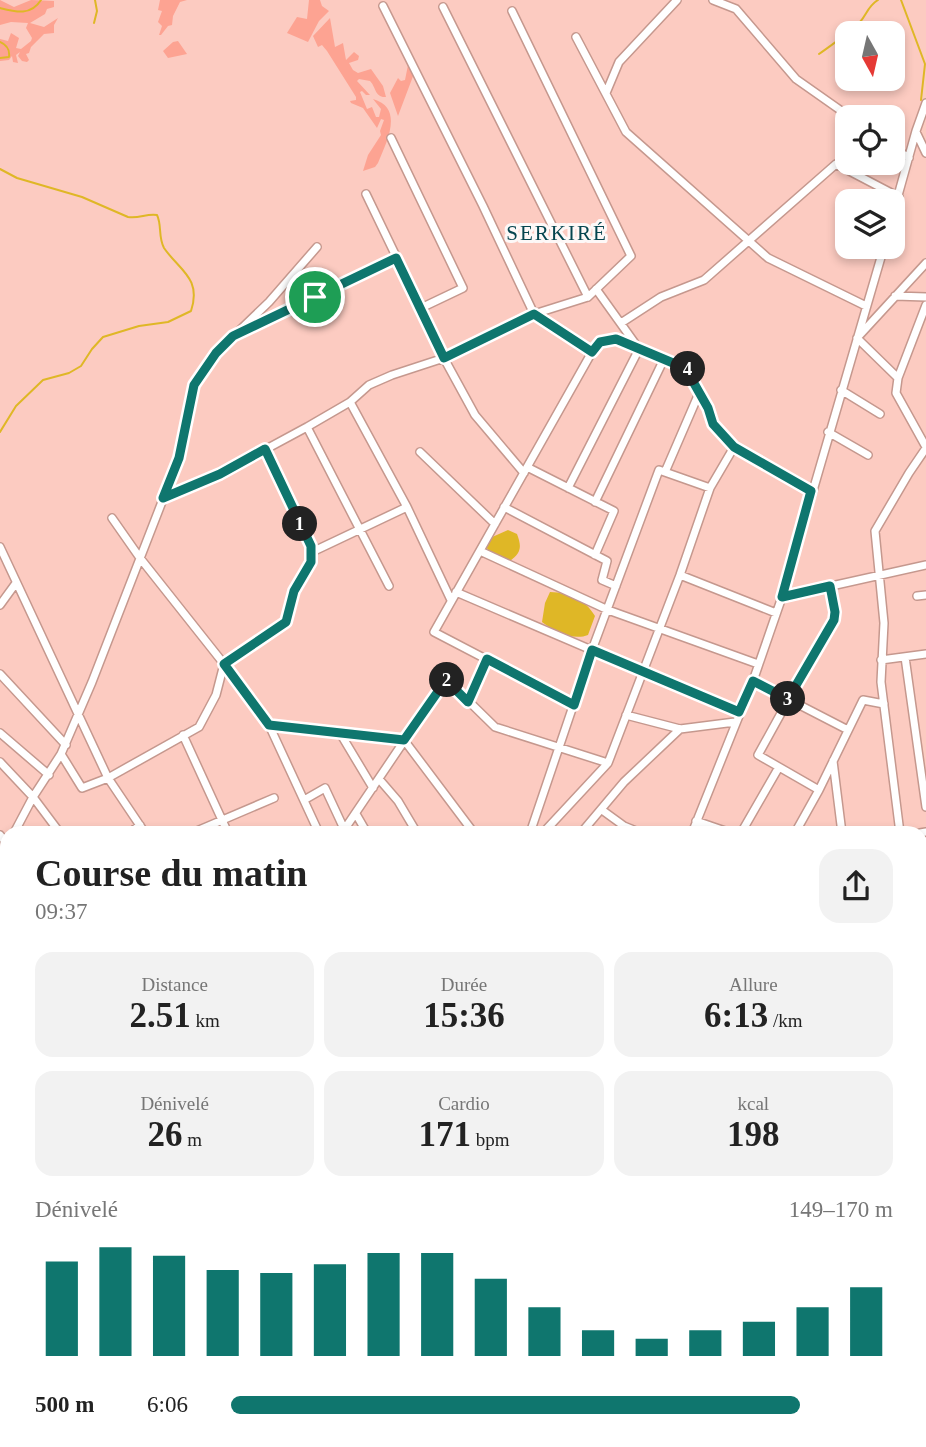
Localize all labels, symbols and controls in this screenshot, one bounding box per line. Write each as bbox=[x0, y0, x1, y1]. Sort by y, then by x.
north arrow bbox=[835, 21, 905, 91]
map controls bbox=[835, 21, 905, 259]
button: locate bbox=[835, 105, 905, 175]
button: layers bbox=[835, 189, 905, 259]
district label: SERKIRÉ bbox=[506, 221, 608, 245]
pin bbox=[285, 267, 345, 327]
icon: arrive bbox=[296, 278, 334, 316]
pin: 4 bbox=[670, 352, 706, 386]
text: 4 bbox=[683, 358, 692, 379]
pin: 1 bbox=[282, 506, 318, 542]
text: 1 bbox=[295, 513, 304, 534]
pin: 2 bbox=[430, 662, 464, 698]
text: 2 bbox=[442, 669, 451, 690]
pin: 3 bbox=[770, 682, 806, 716]
text: 3 bbox=[783, 688, 792, 709]
button: share bbox=[819, 849, 893, 923]
text: Course du matin bbox=[35, 852, 307, 894]
text: 09:37 bbox=[35, 899, 87, 924]
text: Distance bbox=[141, 974, 208, 995]
text: Durée bbox=[441, 974, 487, 995]
text: Allure bbox=[729, 974, 778, 995]
text: 2.51 bbox=[130, 996, 191, 1035]
text: 15:36 bbox=[423, 996, 505, 1035]
text: 6:13 bbox=[704, 996, 768, 1035]
text: km bbox=[191, 1010, 220, 1031]
text: /km bbox=[768, 1010, 803, 1031]
text: Dénivelé bbox=[140, 1093, 209, 1114]
text: Cardio bbox=[438, 1093, 490, 1114]
text: kcal bbox=[738, 1093, 769, 1114]
text: 26 bbox=[147, 1115, 182, 1154]
text: 171 bbox=[418, 1115, 471, 1154]
text: 198 bbox=[727, 1115, 780, 1154]
text: m bbox=[182, 1129, 202, 1150]
text: bpm bbox=[471, 1129, 510, 1150]
text: Dénivelé bbox=[35, 1197, 118, 1222]
text: 149–170 m bbox=[789, 1197, 893, 1222]
text: 500 m bbox=[35, 1392, 94, 1417]
text: 6:06 bbox=[147, 1392, 188, 1417]

